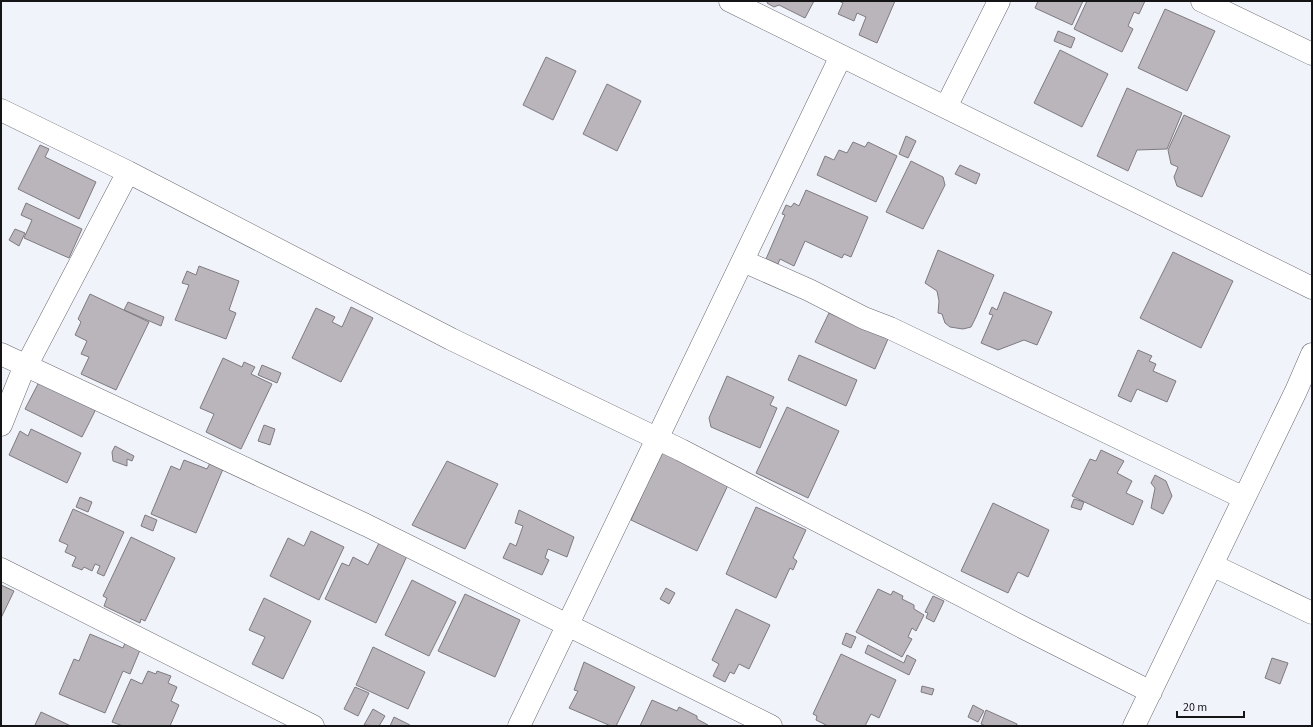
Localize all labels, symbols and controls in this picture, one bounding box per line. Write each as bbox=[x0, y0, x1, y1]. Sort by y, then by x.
scale bar bbox=[1177, 693, 1244, 719]
text: 20 m bbox=[1183, 699, 1207, 716]

